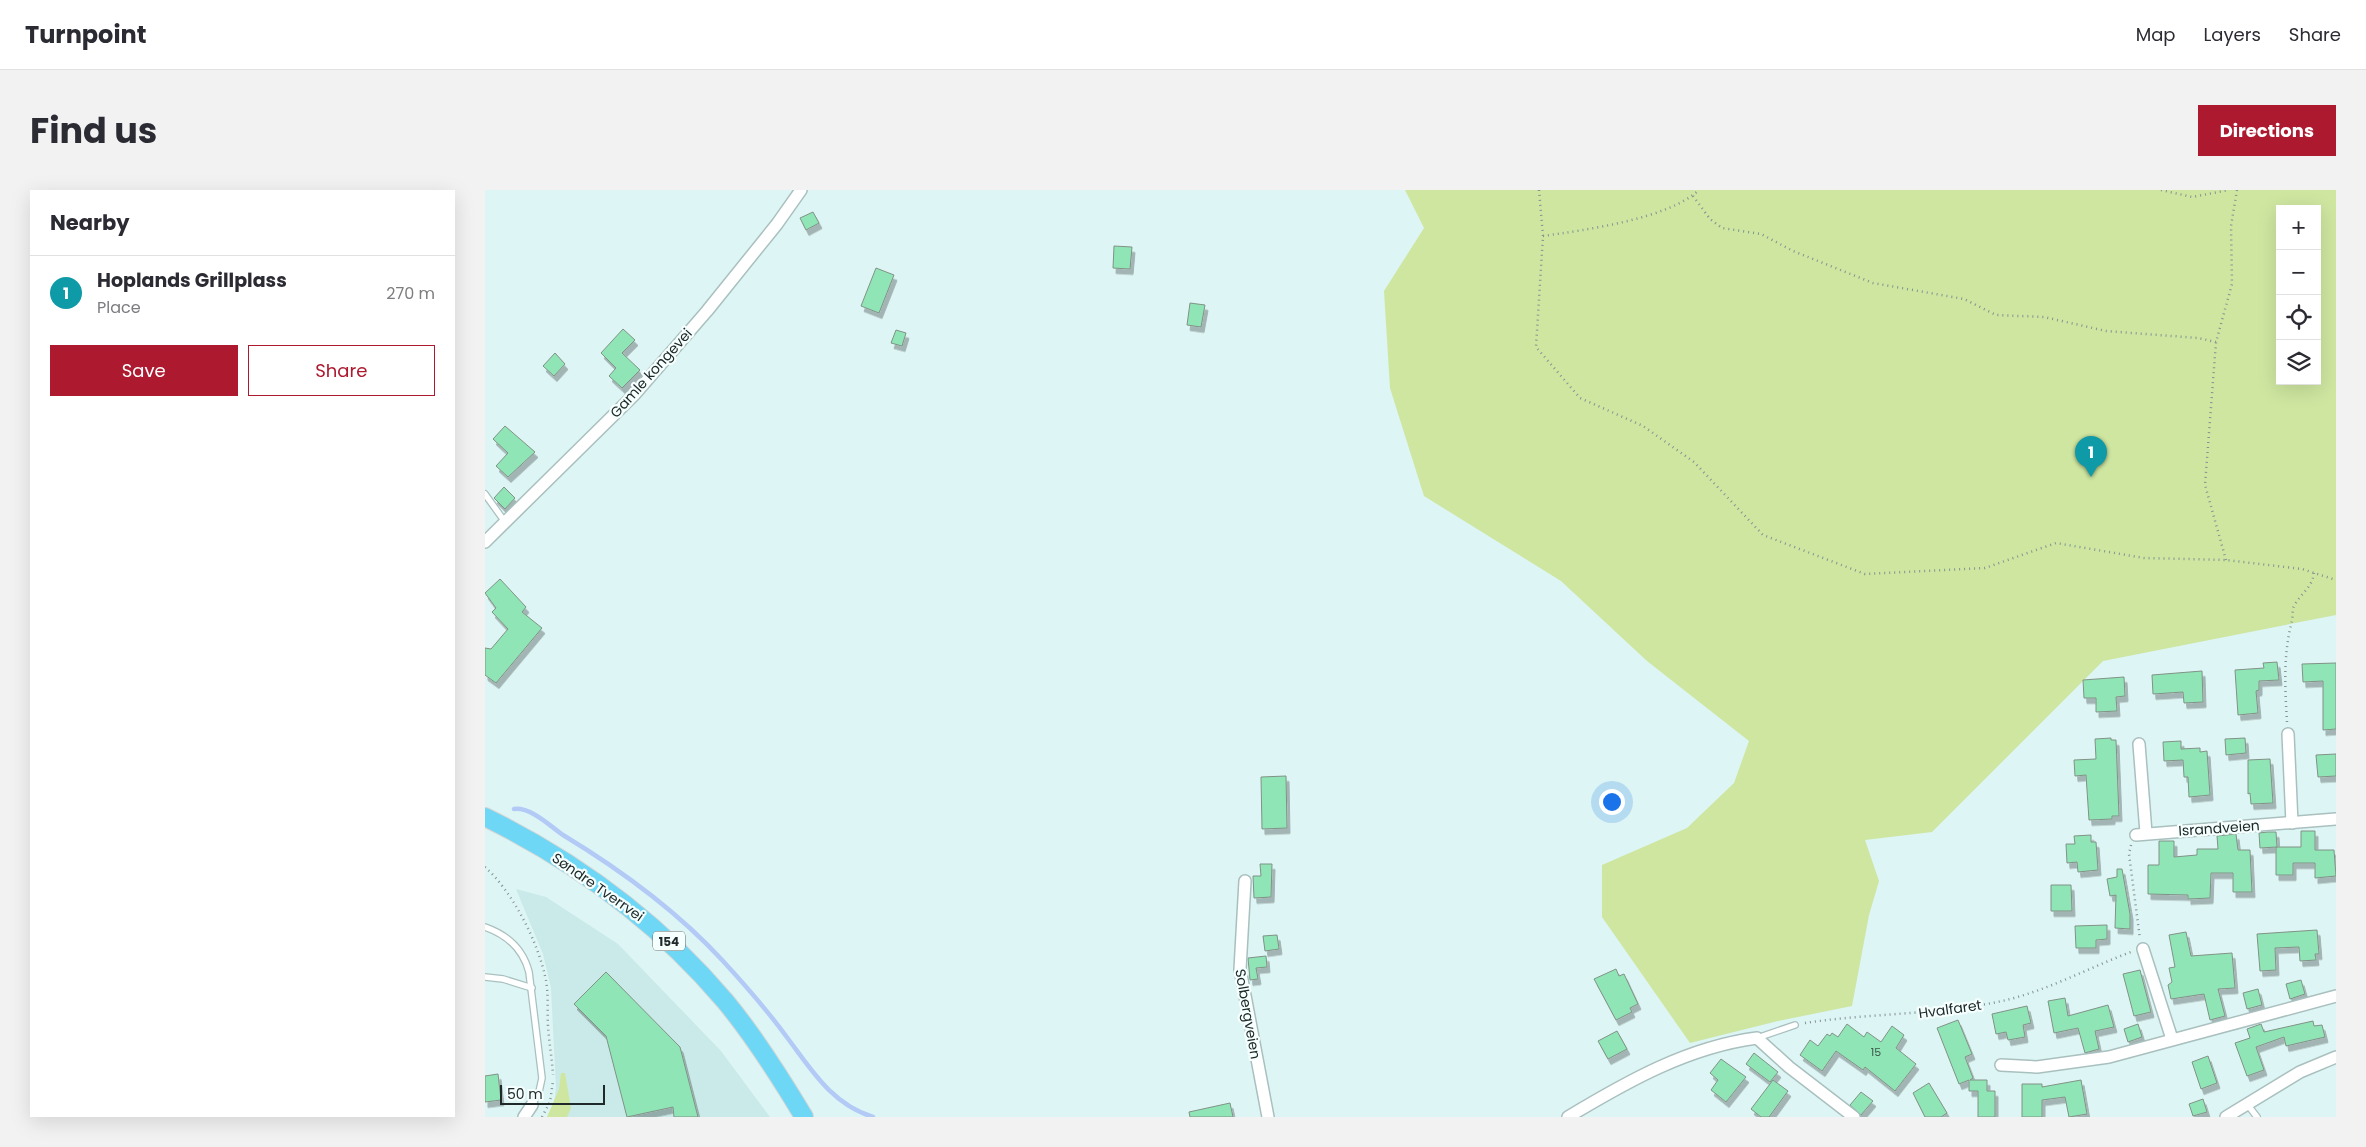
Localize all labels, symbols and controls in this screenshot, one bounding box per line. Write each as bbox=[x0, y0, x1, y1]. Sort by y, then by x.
text: Turnpoint bbox=[25, 18, 146, 51]
text: Map bbox=[2136, 22, 2176, 47]
text: Layers bbox=[2204, 22, 2261, 47]
text: Share bbox=[2289, 22, 2341, 47]
button: Directions bbox=[2198, 105, 2336, 156]
text: Find us bbox=[30, 106, 157, 155]
map controls bbox=[2276, 205, 2321, 385]
button: + bbox=[2276, 205, 2321, 250]
text: Nearby bbox=[50, 208, 130, 237]
button: − bbox=[2276, 250, 2321, 295]
text: Hoplands Grillplass bbox=[97, 267, 287, 294]
text: 1 bbox=[63, 282, 69, 305]
text: 270 m bbox=[386, 282, 435, 305]
button: locate bbox=[2276, 295, 2321, 340]
text: Place bbox=[97, 296, 141, 319]
street label: Gamle kongevei bbox=[605, 324, 697, 422]
button: layers bbox=[2276, 340, 2321, 385]
button: Save bbox=[50, 345, 238, 396]
button: Share bbox=[248, 345, 435, 396]
pin: 1 bbox=[2075, 436, 2107, 477]
your location bbox=[1599, 789, 1625, 815]
street label: Israndveien bbox=[2178, 815, 2260, 841]
street label: Søndre Tverrvei bbox=[548, 848, 648, 926]
road number: 154 bbox=[653, 931, 685, 950]
street label: Solbergveien bbox=[1230, 967, 1266, 1061]
street label: Hvalfaret bbox=[1917, 995, 1983, 1023]
house number: 15 bbox=[1871, 1044, 1881, 1060]
scale bar bbox=[500, 1082, 605, 1105]
text: 50 m bbox=[507, 1084, 543, 1104]

